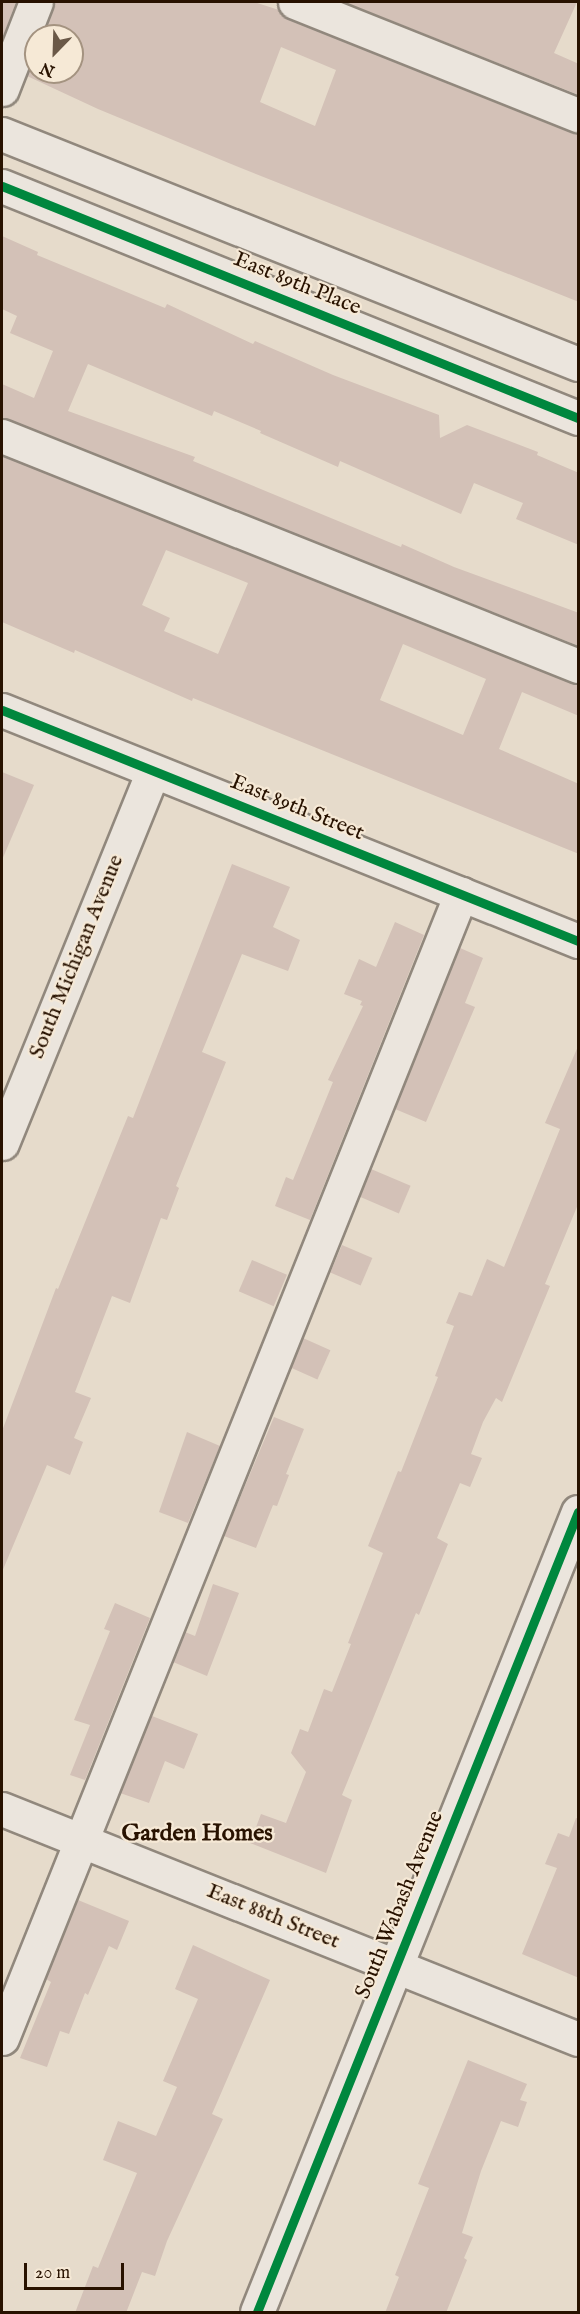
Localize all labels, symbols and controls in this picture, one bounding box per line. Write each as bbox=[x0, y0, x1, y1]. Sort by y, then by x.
north arrow bbox=[24, 24, 84, 84]
text: N bbox=[37, 57, 58, 81]
street label: East 89th Place bbox=[230, 246, 364, 322]
street label: East 89th Street bbox=[226, 769, 368, 847]
street label: South Michigan Avenue bbox=[24, 851, 130, 1063]
street label: South Wabash Avenue bbox=[350, 1807, 450, 2003]
district label: Garden Homes bbox=[121, 1820, 273, 1848]
street label: East 88th Street bbox=[203, 1878, 343, 1956]
scale bar bbox=[27, 2251, 128, 2289]
text: 20 m bbox=[35, 2262, 70, 2285]

